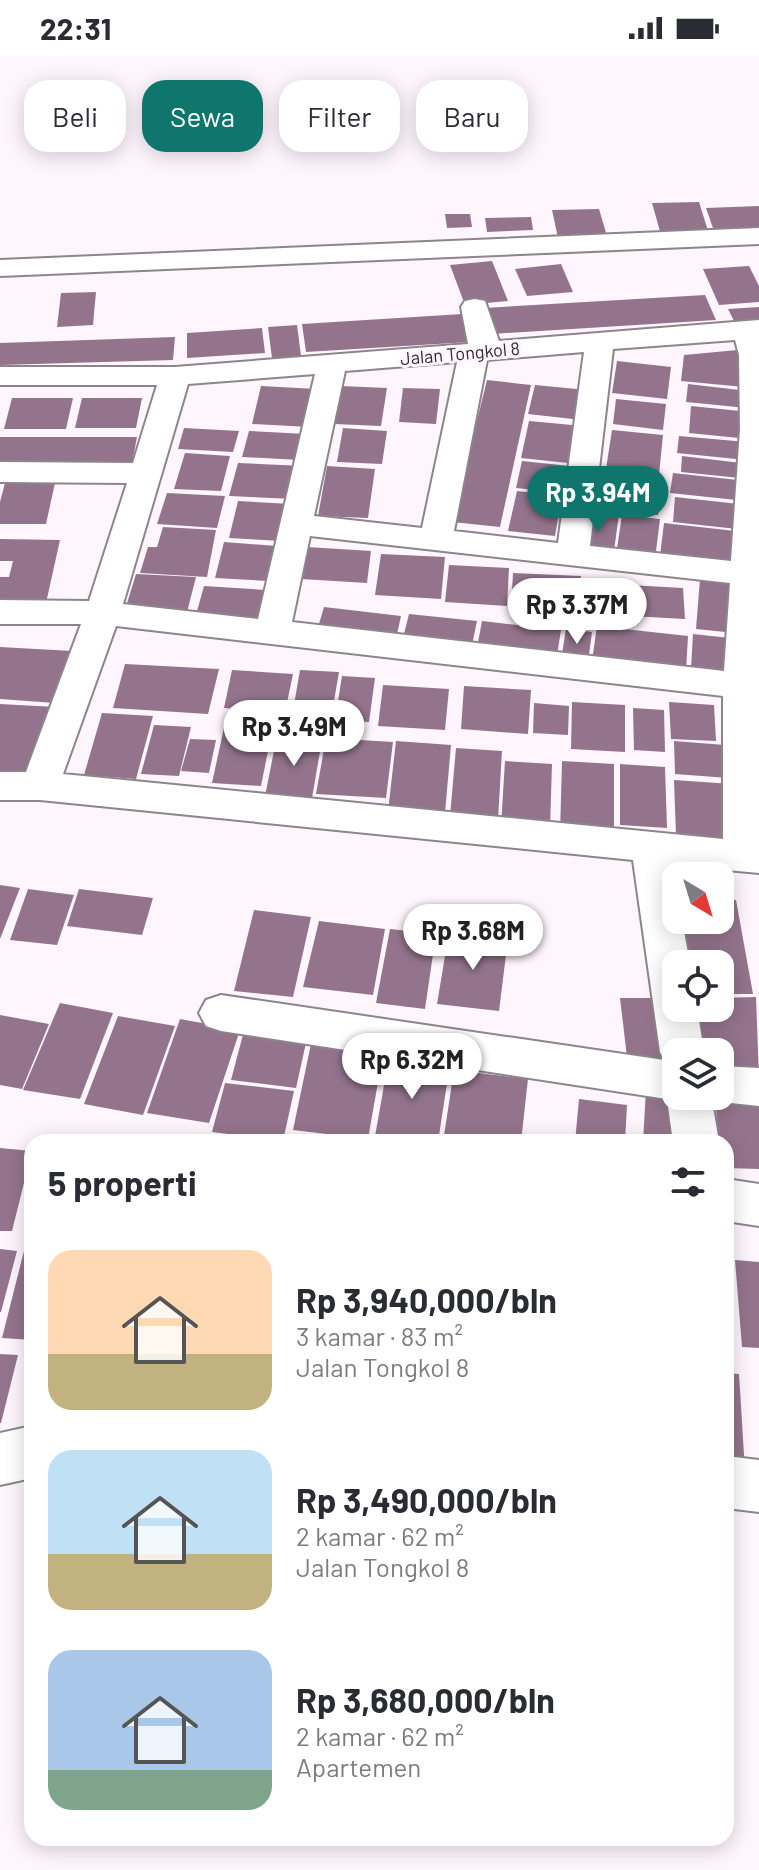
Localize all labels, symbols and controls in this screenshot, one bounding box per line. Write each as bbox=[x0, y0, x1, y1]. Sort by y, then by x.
text: 22:31 bbox=[40, 10, 111, 46]
chip: Beli bbox=[24, 80, 126, 152]
chip: Sewa bbox=[142, 80, 263, 152]
chip: Filter bbox=[279, 80, 400, 152]
chip: Baru bbox=[416, 80, 528, 152]
street label: Jalan Tongkol 8 bbox=[399, 337, 521, 369]
pin: Rp 3.94M bbox=[515, 466, 681, 534]
text: Rp 3.94M bbox=[545, 476, 651, 507]
pin: Rp 3.37M bbox=[494, 578, 660, 646]
text: Rp 3.37M bbox=[526, 588, 628, 619]
pin: Rp 3.49M bbox=[211, 700, 377, 768]
text: Rp 3.49M bbox=[241, 710, 347, 741]
north arrow bbox=[662, 862, 734, 934]
map controls bbox=[662, 862, 734, 1110]
pin: Rp 3.68M bbox=[390, 904, 556, 972]
text: Rp 3.68M bbox=[421, 914, 525, 945]
button: locate bbox=[662, 950, 734, 1022]
pin: Rp 6.32M bbox=[329, 1033, 495, 1101]
button: layers bbox=[662, 1038, 734, 1110]
text: Rp 6.32M bbox=[360, 1043, 464, 1074]
icon: filters bbox=[666, 1160, 710, 1204]
text: 5 properti bbox=[48, 1162, 197, 1203]
text: Rp 3,940,000/bln bbox=[296, 1279, 557, 1320]
icon: home bbox=[112, 1282, 208, 1378]
text: 3 kamar · 83 m² bbox=[296, 1320, 463, 1351]
text: Jalan Tongkol 8 bbox=[296, 1351, 469, 1382]
text: Rp 3,490,000/bln bbox=[296, 1479, 557, 1520]
icon: home bbox=[112, 1482, 208, 1578]
text: 2 kamar · 62 m² bbox=[296, 1520, 464, 1551]
text: Jalan Tongkol 8 bbox=[296, 1551, 469, 1582]
text: Rp 3,680,000/bln bbox=[296, 1679, 555, 1720]
icon: home bbox=[112, 1682, 208, 1778]
text: 2 kamar · 62 m² bbox=[296, 1720, 464, 1751]
text: Apartemen bbox=[296, 1751, 421, 1782]

